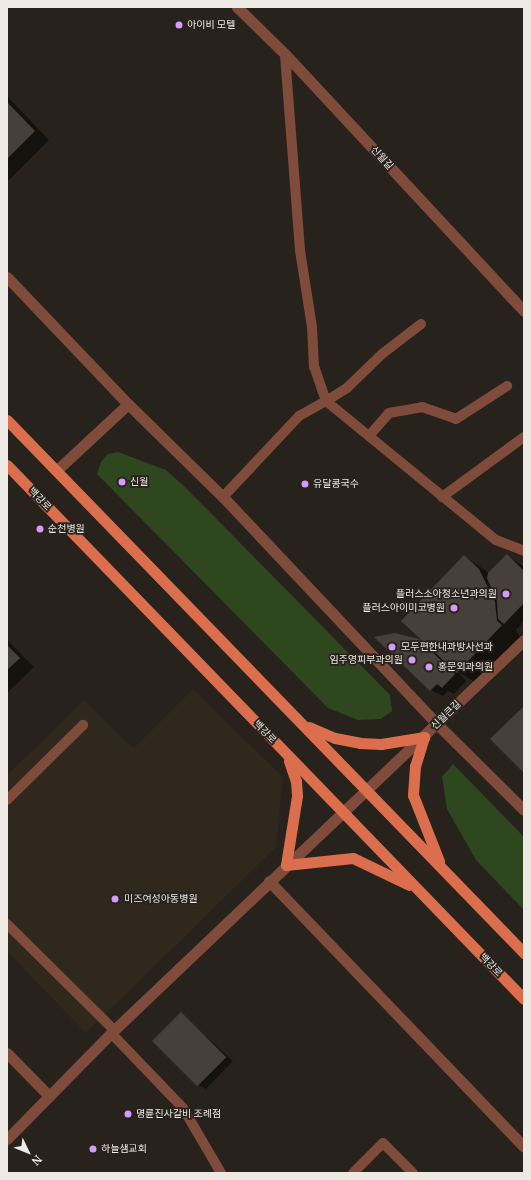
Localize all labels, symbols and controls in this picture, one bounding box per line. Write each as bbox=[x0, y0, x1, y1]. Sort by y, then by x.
place label: 아이비 모텔 bbox=[187, 19, 235, 31]
marker: 아이비 모텔 bbox=[174, 20, 184, 30]
street label: 신월길 bbox=[368, 144, 396, 172]
place label: 신월 bbox=[130, 476, 148, 488]
marker: 신월 bbox=[117, 477, 127, 487]
place label: 유달콩국수 bbox=[313, 478, 359, 490]
marker: 유달콩국수 bbox=[300, 479, 310, 489]
street label: 백강로 bbox=[26, 485, 54, 513]
place label: 순천병원 bbox=[48, 523, 85, 535]
marker: 순천병원 bbox=[35, 524, 45, 534]
place label: 플러스소아청소년과의원 bbox=[396, 588, 497, 600]
marker: 플러스소아청소년과의원 bbox=[500, 588, 512, 600]
place label: 플러스아이미코병원 bbox=[362, 602, 445, 614]
marker: 플러스아이미코병원 bbox=[448, 602, 460, 614]
marker: 모두편한내과방사선과 bbox=[386, 641, 398, 653]
place label: 모두편한내과방사선과 bbox=[401, 641, 493, 653]
place label: 임주영피부과의원 bbox=[329, 654, 403, 666]
marker: 임주영피부과의원 bbox=[406, 654, 418, 666]
marker: 홍문외과의원 bbox=[423, 661, 435, 673]
place label: 홍문외과의원 bbox=[438, 661, 493, 673]
street label: 신월큰길 bbox=[429, 698, 463, 732]
street label: 백강로 bbox=[251, 718, 279, 746]
marker: 미즈여성아동병원 bbox=[109, 893, 121, 905]
place label: 미즈여성아동병원 bbox=[124, 893, 198, 905]
street label: 백강로 bbox=[477, 951, 505, 979]
place label: 명륜진사갈비 조례점 bbox=[136, 1108, 221, 1120]
marker: 명륜진사갈비 조례점 bbox=[123, 1109, 133, 1119]
north arrow bbox=[8, 1132, 48, 1172]
place label: 하늘샘교회 bbox=[101, 1143, 147, 1155]
marker: 하늘샘교회 bbox=[88, 1144, 98, 1154]
text: N bbox=[29, 1152, 45, 1168]

